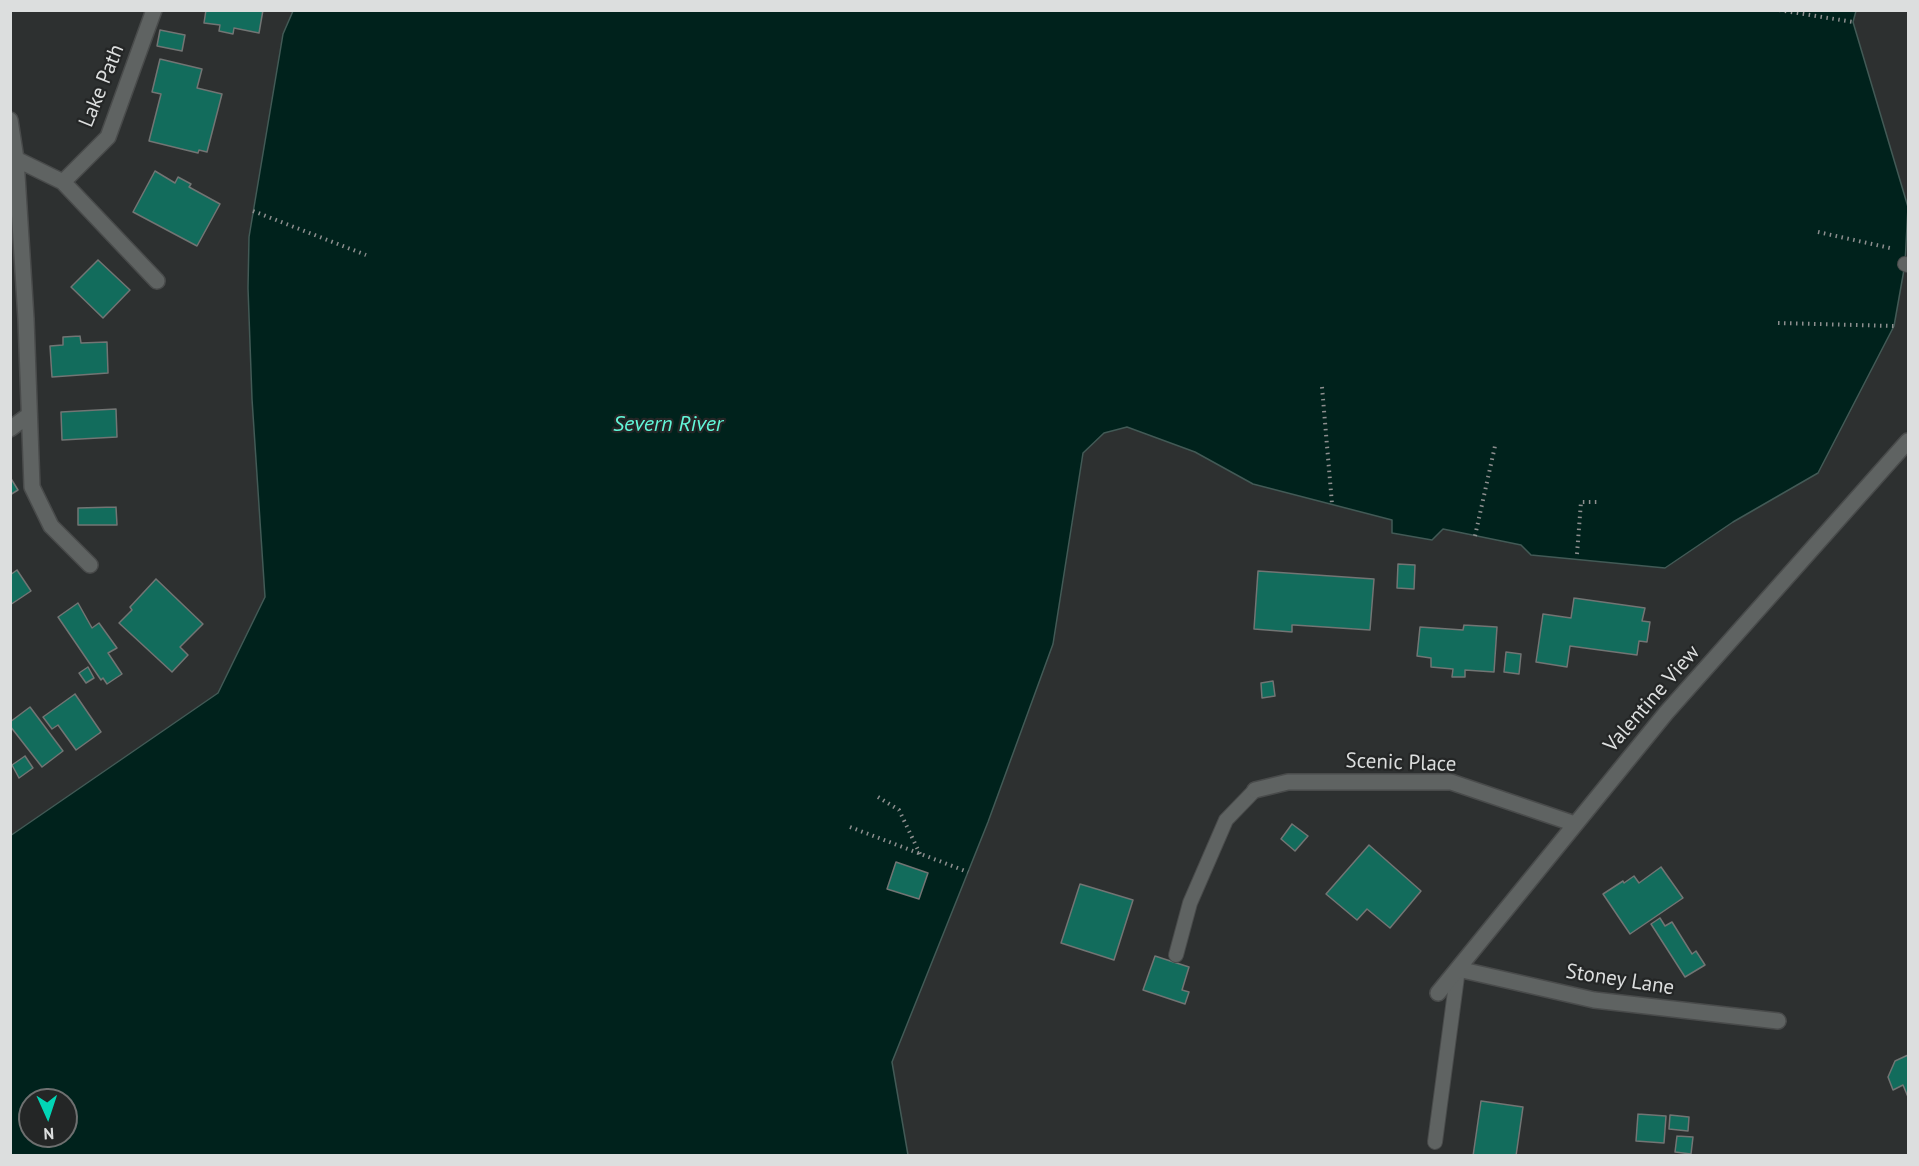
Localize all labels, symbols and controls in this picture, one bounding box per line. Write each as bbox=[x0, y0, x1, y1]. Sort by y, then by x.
street label: Lake Path bbox=[74, 41, 130, 131]
water label: Severn River bbox=[613, 412, 723, 438]
street label: Valentine View bbox=[1599, 640, 1705, 758]
street label: Scenic Place bbox=[1345, 748, 1457, 778]
street label: Stoney Lane bbox=[1564, 959, 1676, 1001]
north arrow bbox=[18, 1088, 78, 1148]
text: N bbox=[43, 1124, 55, 1144]

